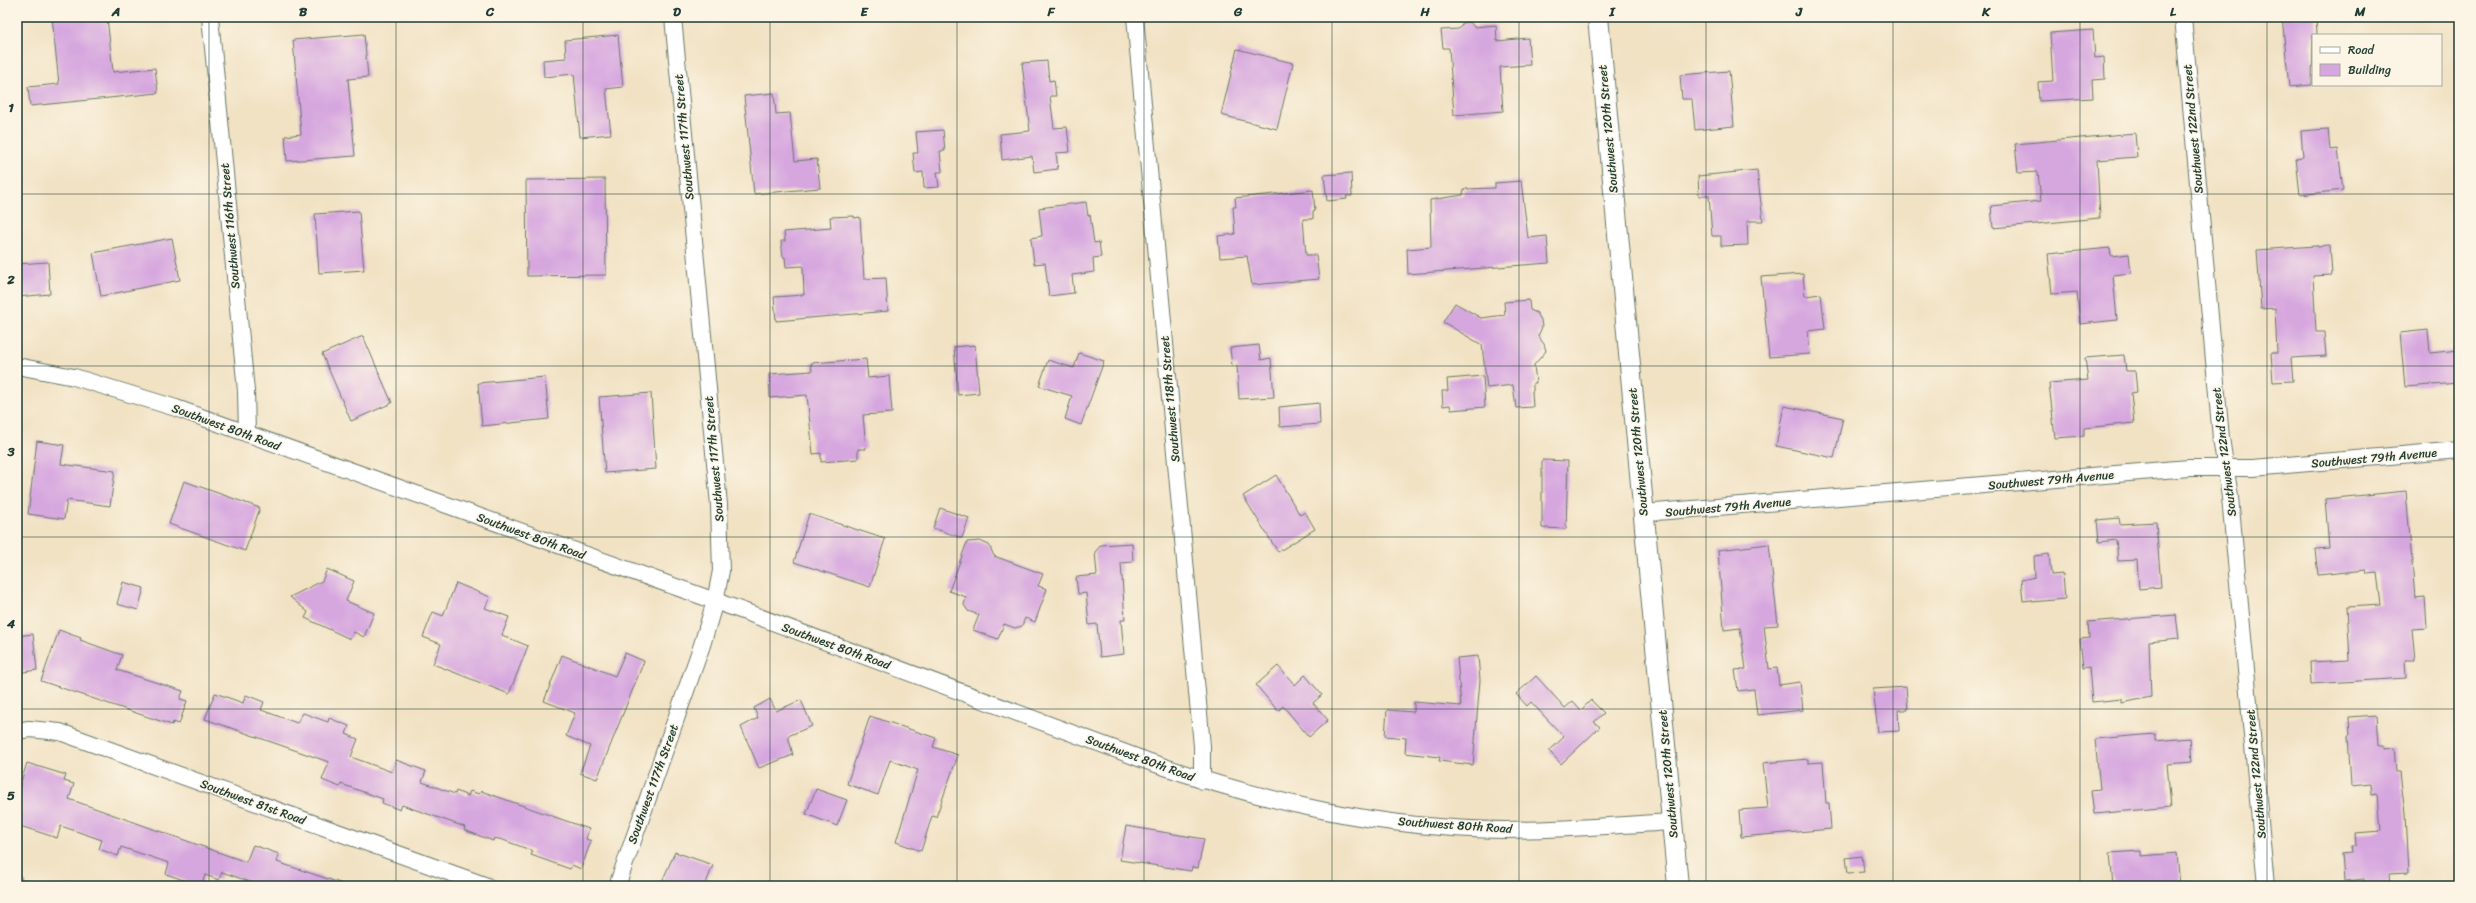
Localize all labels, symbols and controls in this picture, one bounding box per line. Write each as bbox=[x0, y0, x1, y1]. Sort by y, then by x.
text: A bbox=[111, 0, 120, 23]
text: B bbox=[299, 0, 308, 23]
text: C bbox=[485, 0, 495, 23]
text: D bbox=[673, 0, 681, 23]
text: E bbox=[860, 0, 869, 23]
text: F bbox=[1046, 0, 1055, 23]
text: G bbox=[1233, 0, 1243, 23]
text: H bbox=[1419, 0, 1430, 23]
text: I bbox=[1608, 0, 1616, 23]
text: J bbox=[1795, 0, 1803, 23]
text: K bbox=[1981, 0, 1991, 23]
text: L bbox=[2170, 0, 2177, 23]
text: M bbox=[2354, 0, 2366, 23]
legend bbox=[2312, 34, 2442, 86]
text: Road bbox=[2348, 39, 2375, 61]
text: Building bbox=[2348, 59, 2391, 81]
street label: Southwest 122nd Street bbox=[2176, 63, 2210, 195]
street label: Southwest 120th Street bbox=[1591, 64, 1625, 194]
street label: Southwest 117th Street bbox=[668, 73, 700, 201]
text: 1 bbox=[8, 96, 14, 119]
street label: Southwest 116th Street bbox=[214, 162, 246, 290]
text: 2 bbox=[6, 268, 15, 291]
street label: Southwest 118th Street bbox=[1154, 335, 1186, 463]
street label: Southwest 122nd Street bbox=[2205, 386, 2243, 518]
street label: Southwest 120th Street bbox=[1621, 387, 1655, 517]
street label: Southwest 117th Street bbox=[698, 395, 730, 523]
street label: Southwest 80th Road bbox=[169, 397, 284, 457]
text: 3 bbox=[6, 440, 15, 463]
street label: Southwest 79th Avenue bbox=[2310, 442, 2438, 474]
street label: Southwest 79th Avenue bbox=[1987, 464, 2115, 496]
street label: Southwest 79th Avenue bbox=[1664, 491, 1792, 523]
street label: Southwest 80th Road bbox=[474, 506, 589, 566]
text: 4 bbox=[6, 612, 16, 635]
street label: Southwest 80th Road bbox=[779, 616, 894, 676]
street label: Southwest 122nd Street bbox=[2239, 708, 2273, 840]
street label: Southwest 120th Street bbox=[1651, 709, 1685, 839]
street label: Southwest 117th Street bbox=[621, 721, 685, 847]
street label: Southwest 80th Road bbox=[1083, 728, 1198, 788]
street label: Southwest 81st Road bbox=[197, 773, 310, 832]
text: 5 bbox=[7, 784, 15, 807]
street label: Southwest 80th Road bbox=[1397, 810, 1513, 840]

